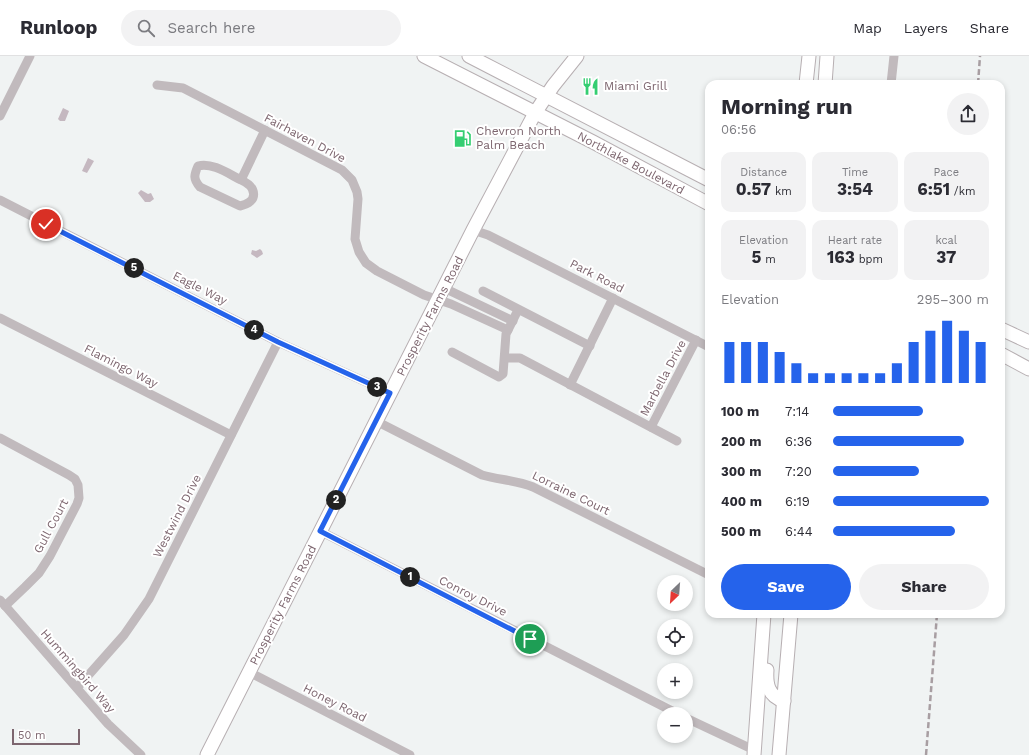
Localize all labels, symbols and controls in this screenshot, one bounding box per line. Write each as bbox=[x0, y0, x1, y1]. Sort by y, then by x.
search box bbox=[121, 10, 401, 46]
text: Runloop bbox=[20, 16, 97, 39]
icon: search bbox=[135, 17, 157, 39]
text: Search here bbox=[167, 19, 255, 37]
text: Map bbox=[853, 20, 882, 36]
text: Layers bbox=[904, 20, 948, 36]
text: Share bbox=[970, 20, 1009, 36]
restaurant icon: Miami Grill bbox=[581, 76, 601, 96]
place label: Miami Grill bbox=[604, 79, 667, 93]
button: share bbox=[947, 93, 989, 135]
text: Morning run bbox=[721, 94, 853, 119]
street label: Fairhaven Drive bbox=[262, 111, 348, 165]
text: 06:56 bbox=[721, 122, 756, 137]
place label: Chevron North Palm Beach bbox=[476, 124, 561, 152]
fuel station icon: Chevron North Palm Beach bbox=[453, 128, 473, 148]
street label: Northlake Boulevard bbox=[575, 129, 687, 197]
text: Distance bbox=[740, 166, 787, 179]
text: Time bbox=[842, 166, 868, 179]
text: Pace bbox=[934, 166, 959, 179]
text: 0.57 bbox=[736, 179, 771, 199]
text: 3:54 bbox=[837, 179, 873, 199]
text: 6:51 bbox=[917, 179, 950, 199]
text: km bbox=[771, 185, 792, 198]
text: /km bbox=[950, 185, 975, 198]
pin bbox=[29, 207, 63, 241]
icon: check bbox=[35, 213, 57, 235]
text: Elevation bbox=[739, 234, 788, 247]
text: Heart rate bbox=[828, 234, 882, 247]
text: kcal bbox=[935, 234, 957, 247]
text: 5 bbox=[752, 247, 762, 267]
text: 163 bbox=[827, 247, 855, 267]
text: 37 bbox=[936, 247, 956, 267]
text: m bbox=[762, 253, 776, 266]
text: bpm bbox=[855, 253, 883, 266]
street label: Prosperity Farms Road bbox=[394, 254, 466, 378]
street label: Park Road bbox=[568, 256, 626, 296]
pin: 5 bbox=[124, 258, 144, 278]
text: 5 bbox=[131, 261, 137, 274]
street label: Eagle Way bbox=[171, 268, 230, 308]
text: Elevation bbox=[721, 292, 779, 307]
text: 295–300 m bbox=[917, 292, 989, 307]
pin: 4 bbox=[244, 320, 264, 340]
text: 4 bbox=[250, 323, 258, 336]
street label: Marbella Drive bbox=[637, 338, 689, 418]
street label: Flamingo Way bbox=[82, 341, 161, 391]
pin: 3 bbox=[367, 377, 387, 397]
text: 3 bbox=[374, 380, 380, 393]
text: 100 m bbox=[721, 404, 759, 419]
text: 7:14 bbox=[785, 404, 809, 419]
text: 200 m bbox=[721, 434, 761, 449]
text: 6:36 bbox=[785, 434, 812, 449]
text: 300 m bbox=[721, 464, 761, 479]
text: 7:20 bbox=[785, 464, 812, 479]
street label: Lorraine Court bbox=[530, 468, 612, 518]
street label: Westwind Drive bbox=[150, 472, 204, 560]
pin: 2 bbox=[326, 490, 346, 510]
text: 2 bbox=[333, 493, 339, 506]
text: 400 m bbox=[721, 494, 762, 509]
text: 6:19 bbox=[785, 494, 810, 509]
street label: Gull Court bbox=[31, 496, 71, 556]
text: 500 m bbox=[721, 524, 761, 539]
text: 6:44 bbox=[785, 524, 813, 539]
street label: Prosperity Farms Road bbox=[247, 543, 319, 667]
button: Save bbox=[721, 564, 851, 610]
button: Share bbox=[859, 564, 989, 610]
pin: 1 bbox=[400, 567, 420, 587]
text: 1 bbox=[408, 570, 412, 583]
street label: Conroy Drive bbox=[437, 573, 509, 619]
north arrow bbox=[657, 575, 693, 611]
map controls bbox=[657, 575, 693, 743]
button: locate bbox=[657, 619, 693, 655]
pin bbox=[513, 622, 547, 656]
street label: Hummingbird Way bbox=[38, 626, 119, 716]
icon: arrive bbox=[519, 628, 541, 650]
button: + bbox=[657, 663, 693, 699]
street label: Honey Road bbox=[301, 681, 369, 725]
button: − bbox=[657, 707, 693, 743]
scale bar bbox=[12, 727, 80, 746]
text: 50 m bbox=[18, 729, 45, 742]

